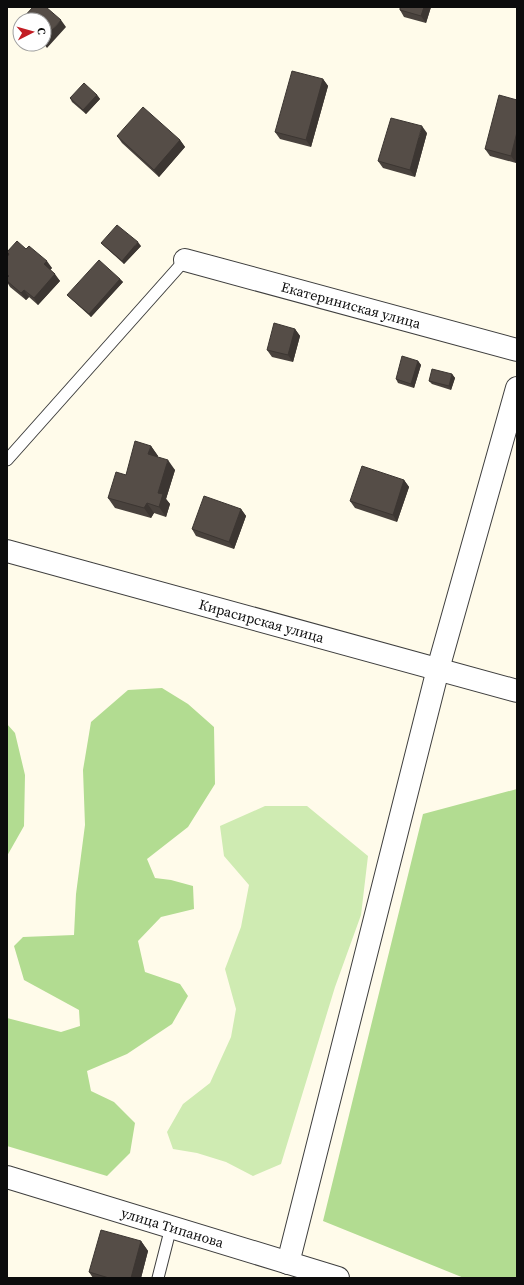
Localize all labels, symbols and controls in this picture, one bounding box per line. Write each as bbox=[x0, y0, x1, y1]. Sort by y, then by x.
north arrow bbox=[12, 12, 52, 52]
text: С bbox=[34, 27, 49, 35]
street label: Екатериниская улица bbox=[279, 277, 424, 334]
street label: Кирасирская улица bbox=[197, 594, 327, 648]
street label: улица Типанова bbox=[119, 1202, 227, 1253]

